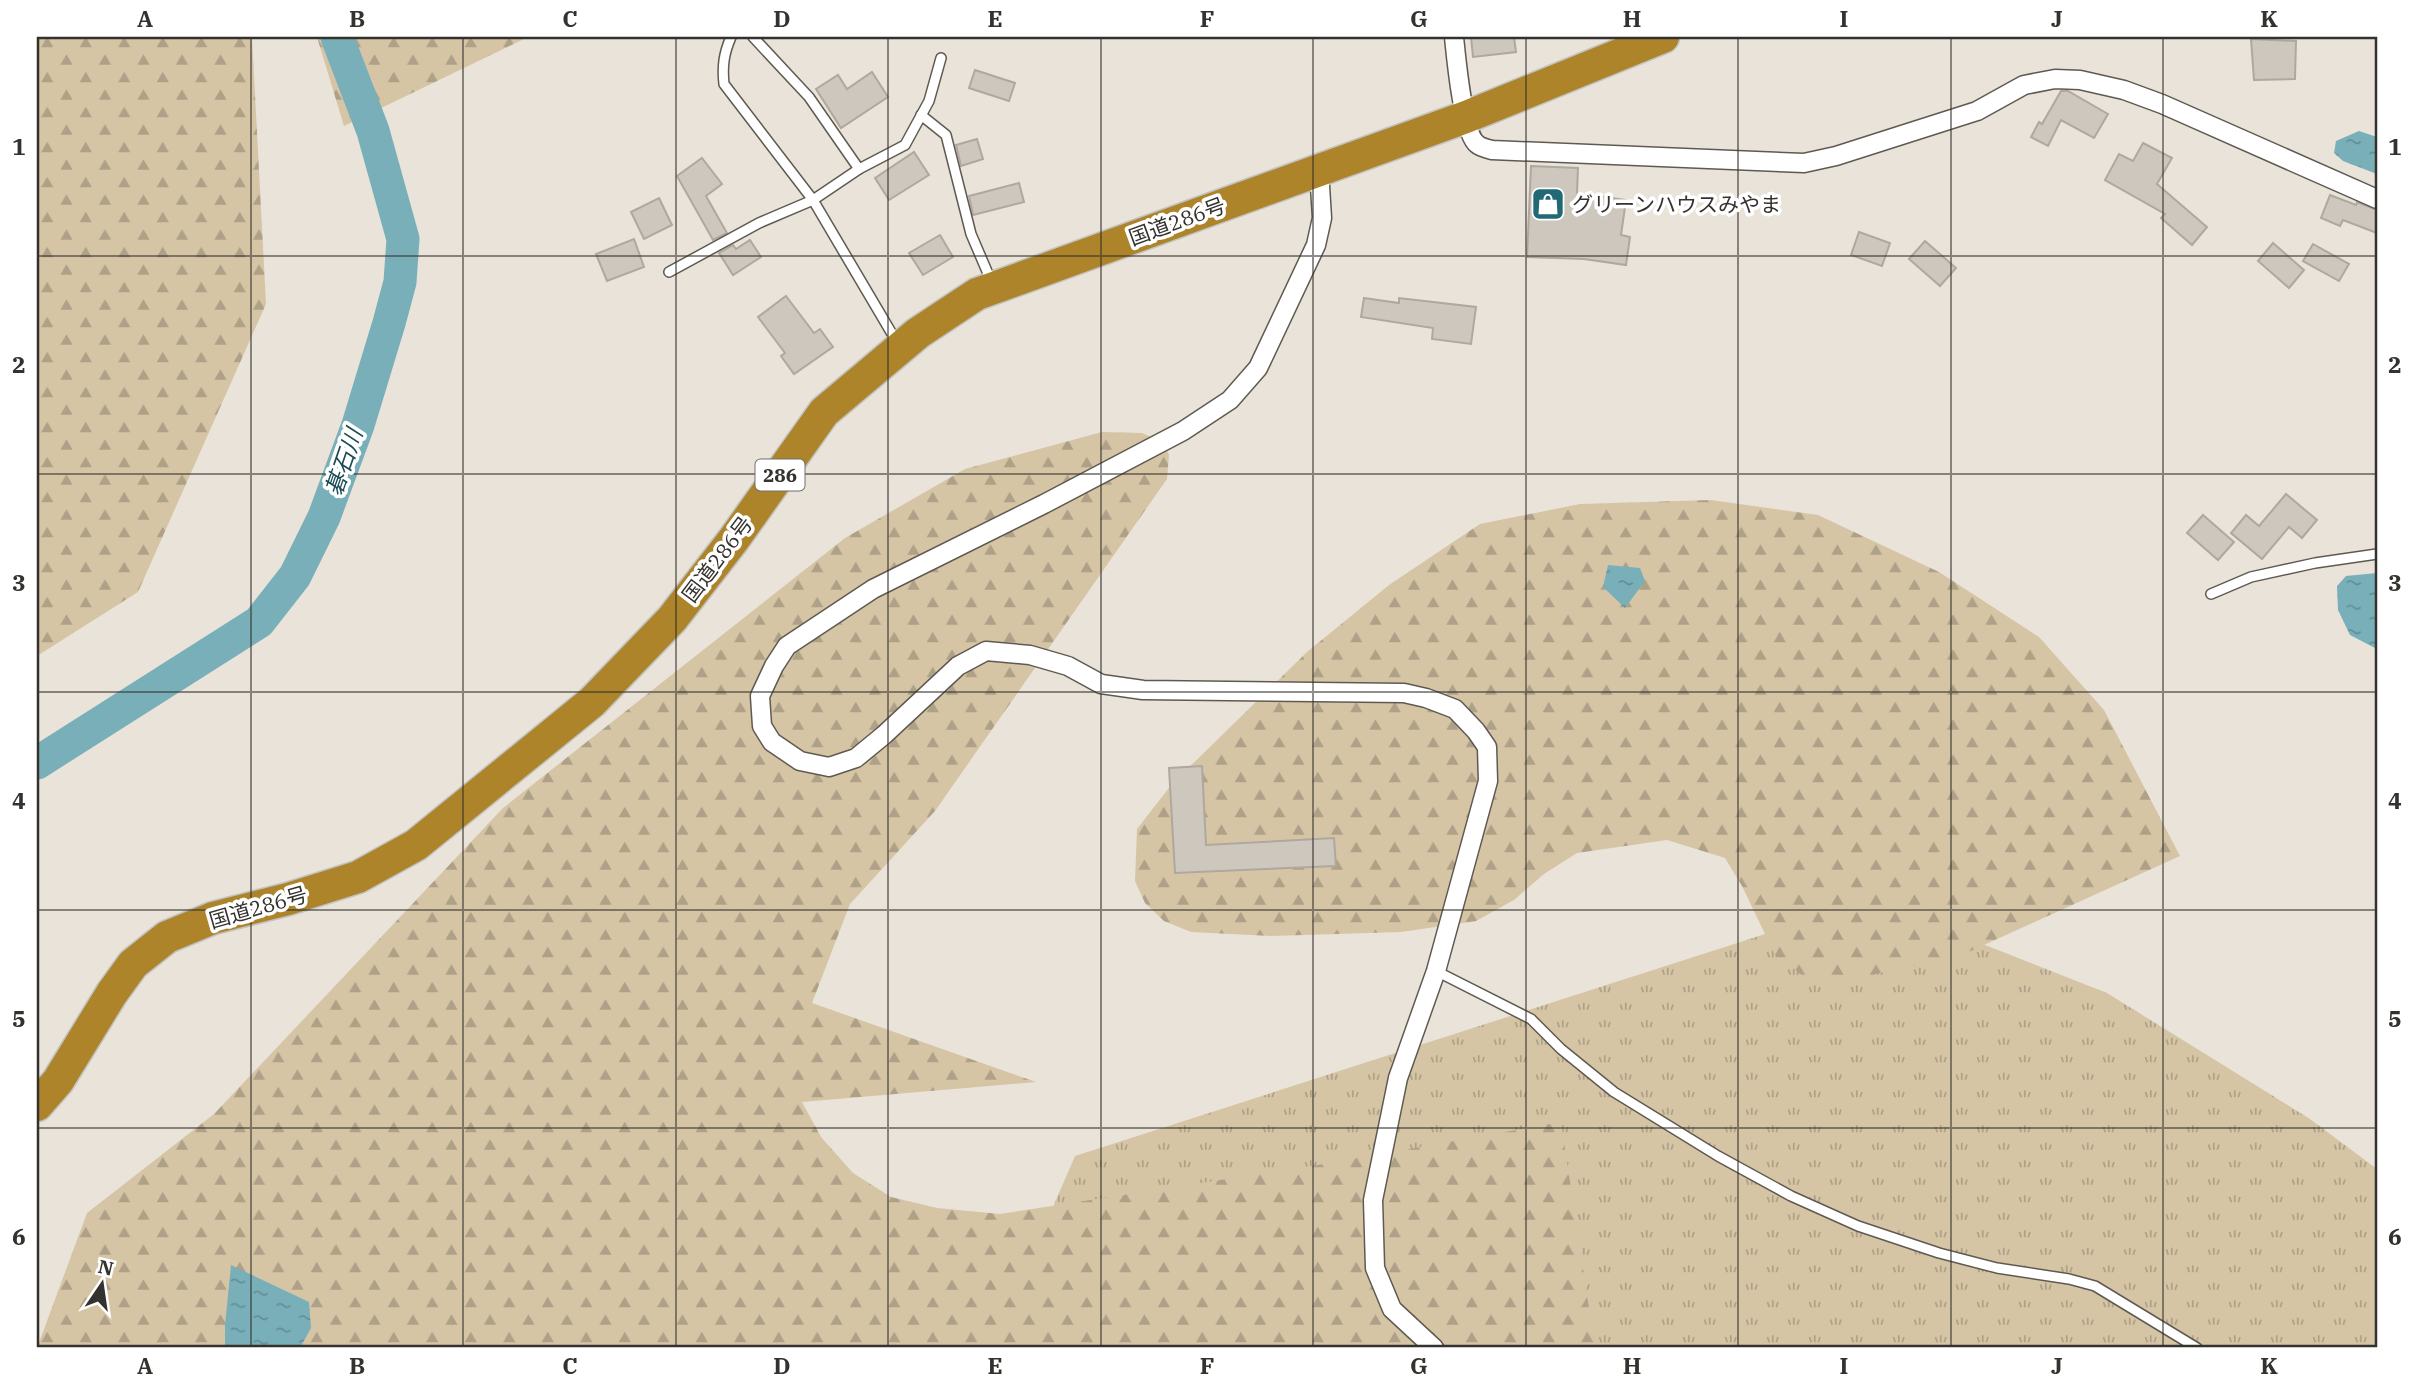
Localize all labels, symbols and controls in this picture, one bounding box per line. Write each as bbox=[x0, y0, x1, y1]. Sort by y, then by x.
text: A bbox=[137, 3, 153, 33]
text: B bbox=[349, 3, 365, 33]
text: C bbox=[562, 3, 578, 33]
text: D bbox=[773, 3, 791, 33]
text: E bbox=[987, 3, 1003, 33]
text: F bbox=[1200, 3, 1214, 33]
text: G bbox=[1410, 3, 1428, 33]
text: H bbox=[1623, 3, 1641, 33]
text: I bbox=[1840, 3, 1848, 33]
text: J bbox=[2051, 3, 2063, 33]
text: K bbox=[2260, 3, 2278, 33]
text: 1 bbox=[12, 131, 26, 161]
text: 1 bbox=[2388, 131, 2402, 161]
shop icon: グリーンハウスみやま bbox=[1529, 185, 1567, 223]
place label: グリーンハウスみやま bbox=[1572, 190, 1781, 218]
street label: 国道286号 bbox=[1125, 191, 1229, 251]
text: 2 bbox=[12, 349, 26, 379]
text: 2 bbox=[2388, 349, 2402, 379]
water label: 碁石川 bbox=[318, 422, 369, 500]
road number: 286 bbox=[756, 460, 804, 490]
street label: 国道286号 bbox=[675, 510, 759, 608]
text: 3 bbox=[12, 567, 26, 597]
text: 3 bbox=[2388, 567, 2402, 597]
text: 4 bbox=[12, 785, 26, 815]
text: 4 bbox=[2388, 785, 2402, 815]
street label: 国道286号 bbox=[206, 880, 310, 934]
text: 5 bbox=[12, 1003, 26, 1033]
text: 5 bbox=[2388, 1003, 2402, 1033]
text: 6 bbox=[12, 1221, 26, 1251]
text: 6 bbox=[2388, 1221, 2402, 1251]
north arrow bbox=[66, 1248, 136, 1318]
text: N bbox=[96, 1254, 116, 1281]
text: A bbox=[137, 1350, 153, 1380]
text: B bbox=[349, 1350, 365, 1380]
text: C bbox=[562, 1350, 578, 1380]
text: D bbox=[773, 1350, 791, 1380]
text: E bbox=[987, 1350, 1003, 1380]
text: F bbox=[1200, 1350, 1214, 1380]
text: G bbox=[1410, 1350, 1428, 1380]
text: H bbox=[1623, 1350, 1641, 1380]
text: I bbox=[1840, 1350, 1848, 1380]
text: J bbox=[2051, 1350, 2063, 1380]
text: K bbox=[2260, 1350, 2278, 1380]

